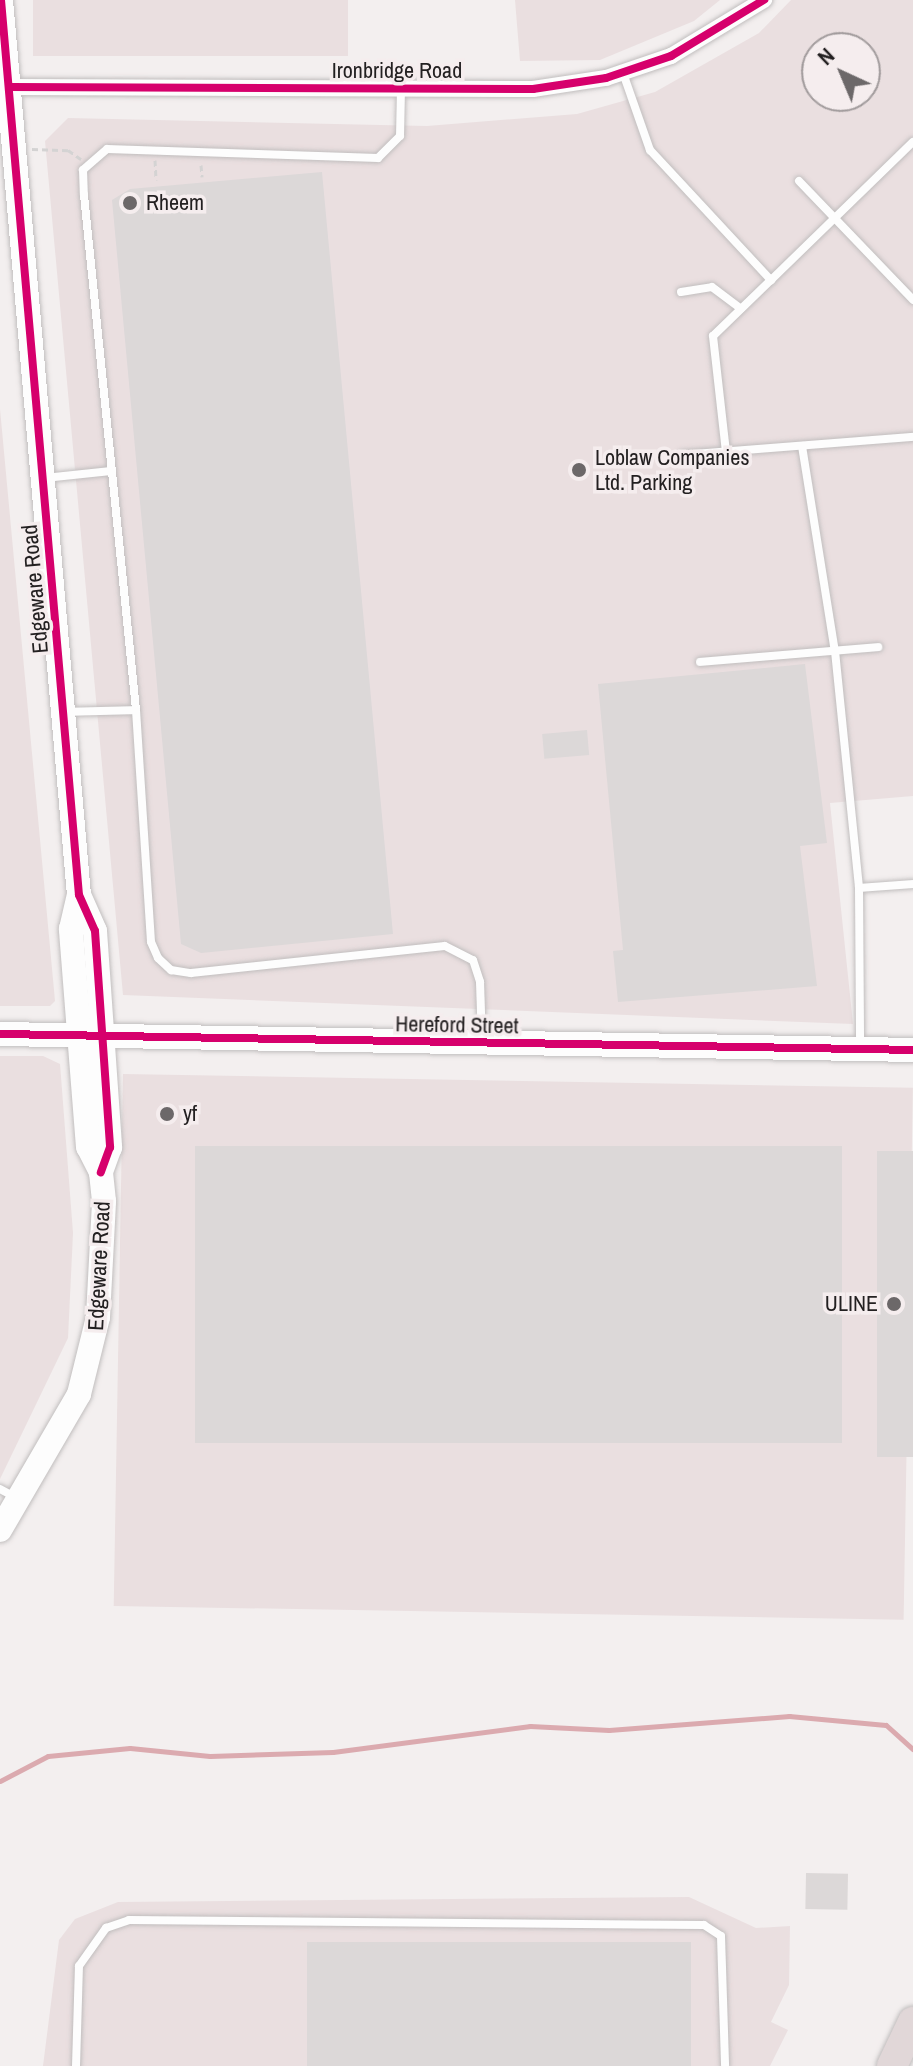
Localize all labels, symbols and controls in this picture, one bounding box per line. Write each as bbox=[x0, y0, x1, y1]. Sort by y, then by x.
north arrow bbox=[801, 32, 881, 112]
text: N bbox=[811, 41, 841, 71]
street label: Ironbridge Road bbox=[332, 58, 462, 84]
place label: Rheem bbox=[146, 190, 204, 216]
marker: Rheem bbox=[121, 194, 139, 212]
place label: Loblaw Companies Ltd. Parking bbox=[595, 444, 749, 496]
marker: Loblaw Companies Ltd. Parking bbox=[570, 461, 588, 479]
street label: Edgeware Road bbox=[16, 523, 54, 655]
street label: Hereford Street bbox=[395, 1011, 519, 1039]
place label: yf bbox=[183, 1101, 197, 1127]
marker: yf bbox=[158, 1105, 176, 1123]
street label: Edgeware Road bbox=[82, 1201, 116, 1331]
place label: ULINE bbox=[825, 1291, 878, 1317]
marker: ULINE bbox=[885, 1295, 903, 1313]

